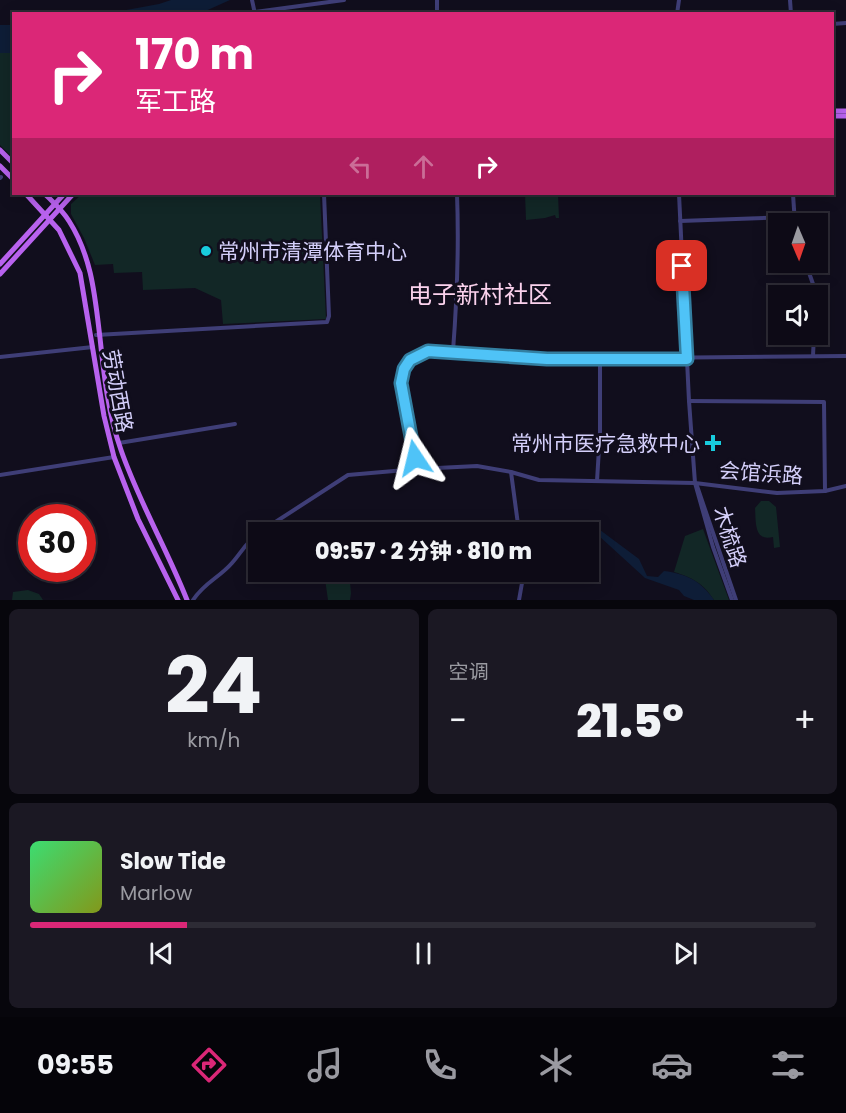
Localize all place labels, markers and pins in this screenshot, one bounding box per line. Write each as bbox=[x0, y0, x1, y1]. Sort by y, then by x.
place label: 常州市清潭体育中心 bbox=[218, 237, 407, 266]
pin bbox=[656, 240, 707, 291]
marker: 常州市清潭体育中心 bbox=[199, 244, 213, 258]
place label: 常州市医疗急救中心 bbox=[511, 429, 700, 458]
marker: 常州市医疗急救中心 bbox=[704, 434, 722, 452]

